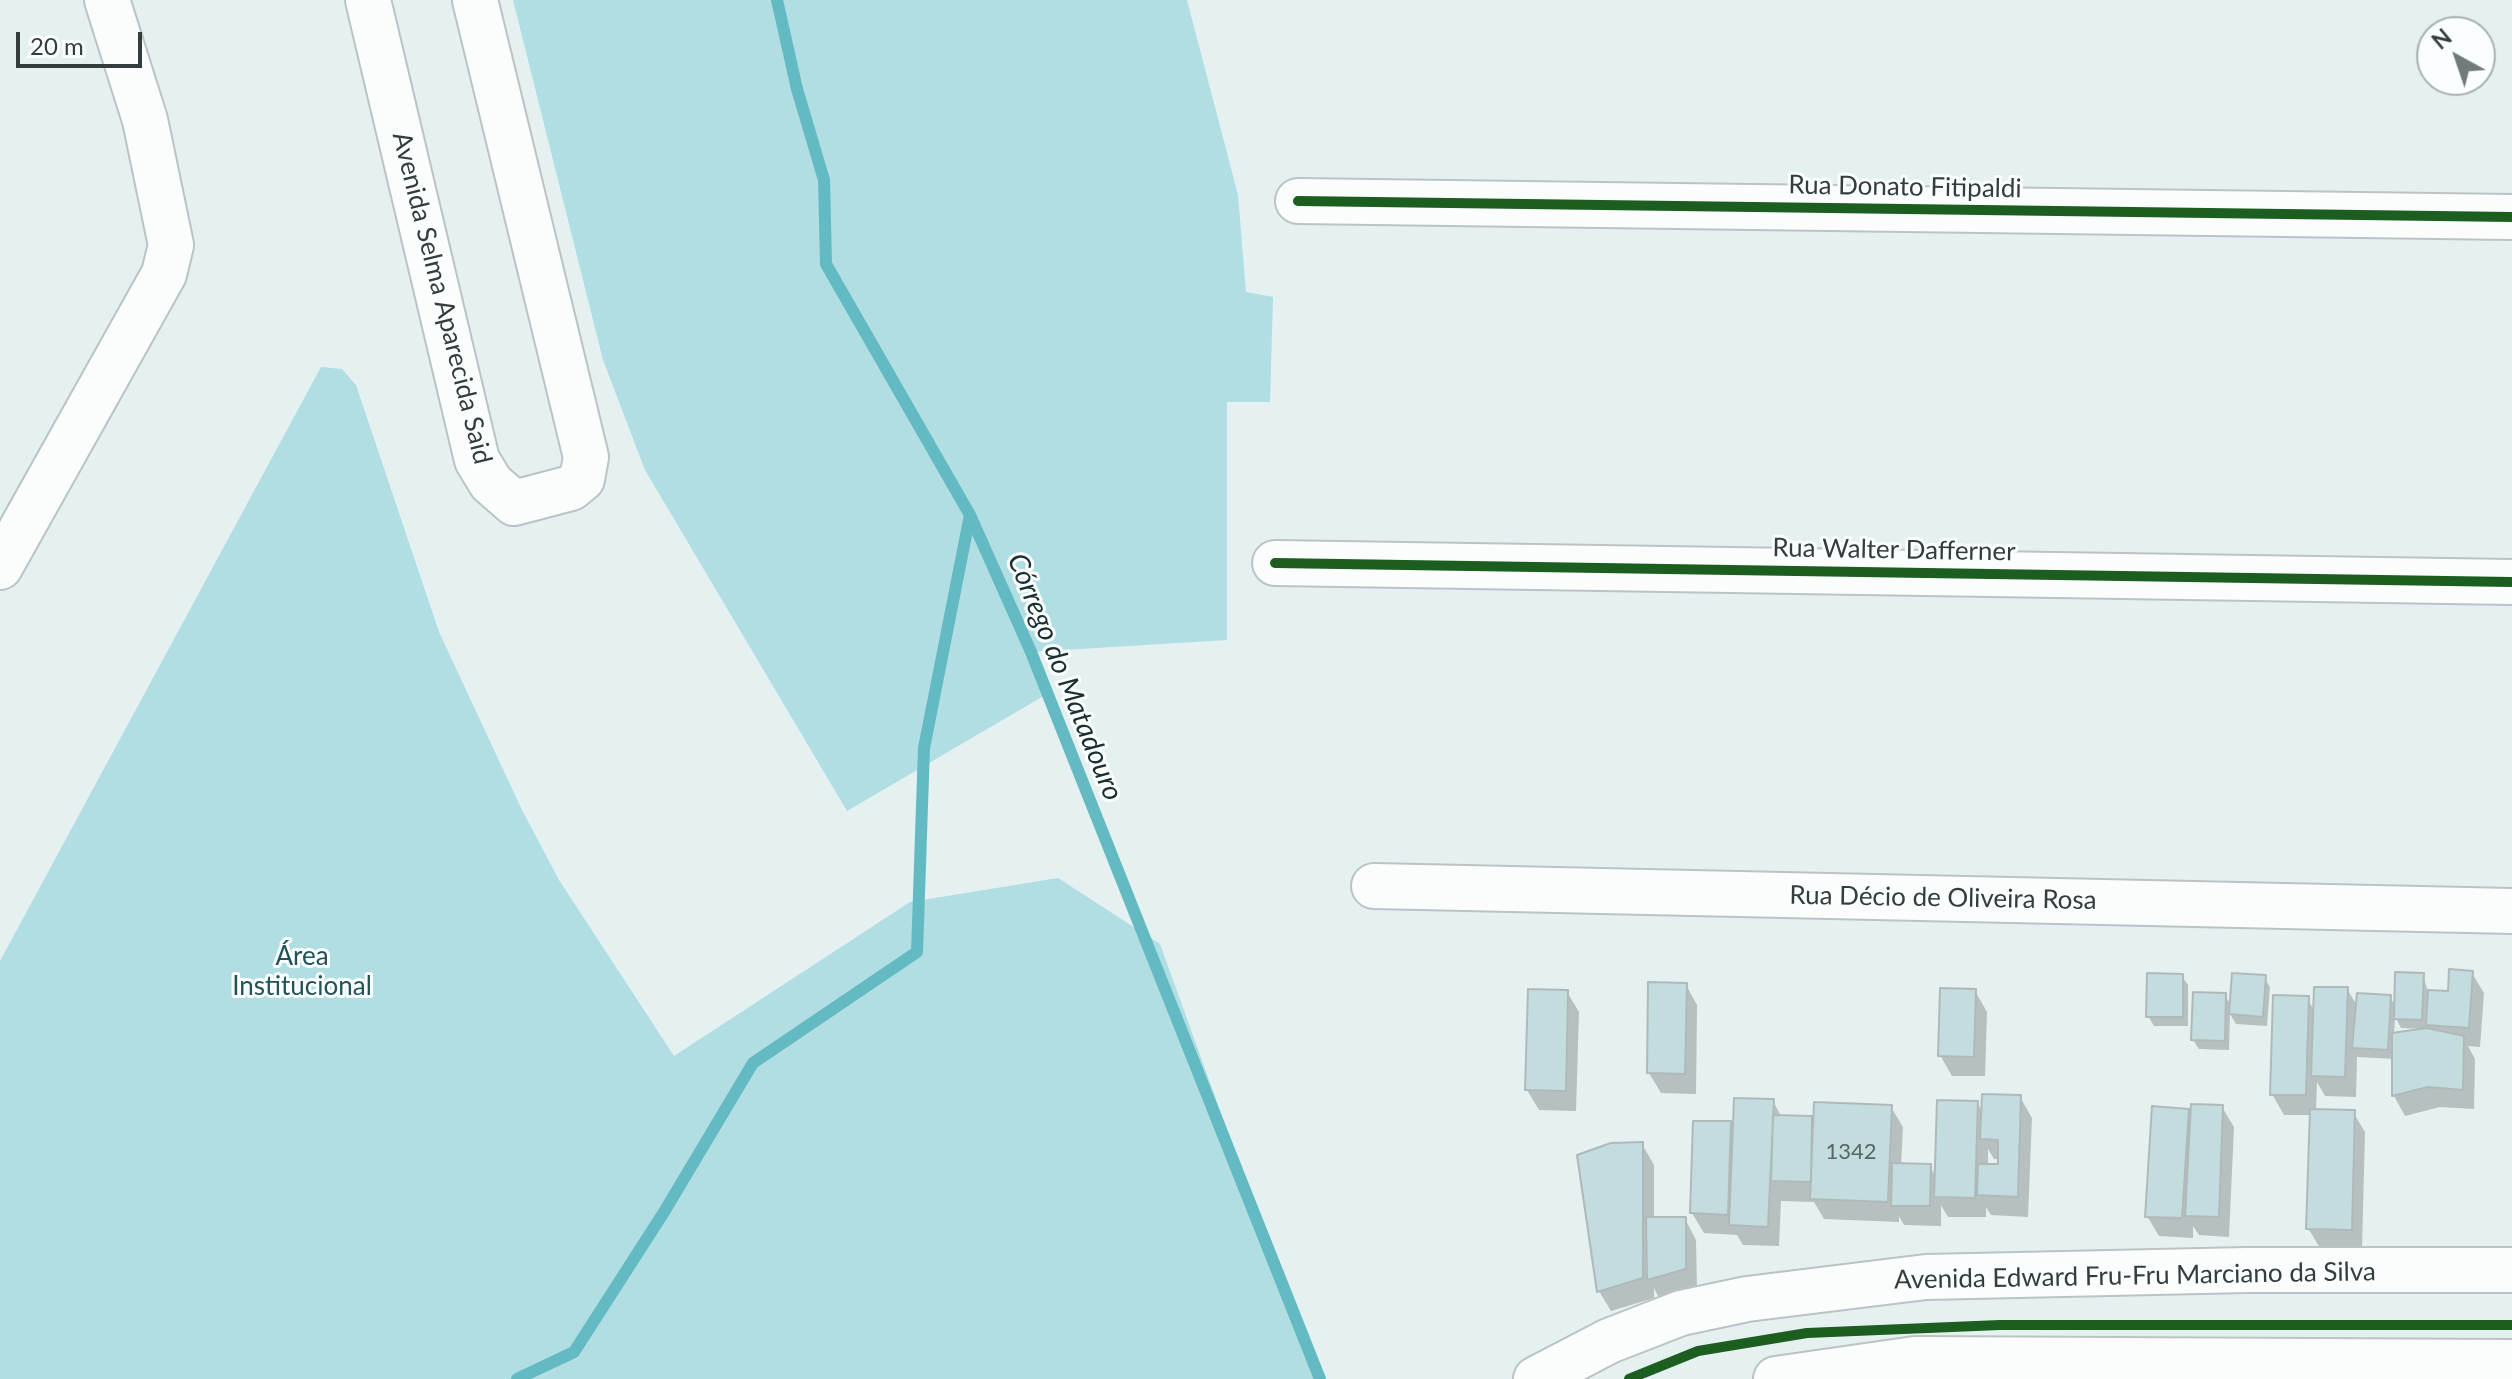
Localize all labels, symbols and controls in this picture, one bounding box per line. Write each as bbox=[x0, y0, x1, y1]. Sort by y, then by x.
scale bar bbox=[20, 16, 146, 66]
north arrow bbox=[2416, 16, 2496, 96]
text: N bbox=[2426, 23, 2457, 55]
text: 20 m bbox=[30, 31, 84, 60]
street label: Avenida Selma Aparecida Said bbox=[386, 129, 498, 467]
street label: Rua Donato Fitipaldi bbox=[1788, 169, 2022, 205]
street label: Rua Walter Dafferner bbox=[1772, 532, 2016, 568]
water label: Córrego do Matadouro bbox=[1000, 549, 1130, 805]
street label: Rua Décio de Oliveira Rosa bbox=[1789, 880, 2097, 916]
park label: Área Institucional bbox=[232, 941, 372, 1002]
house number: 1342 bbox=[1825, 1139, 1877, 1165]
street label: Avenida Edward Fru-Fru Marciano da Silva bbox=[1894, 1256, 2376, 1296]

